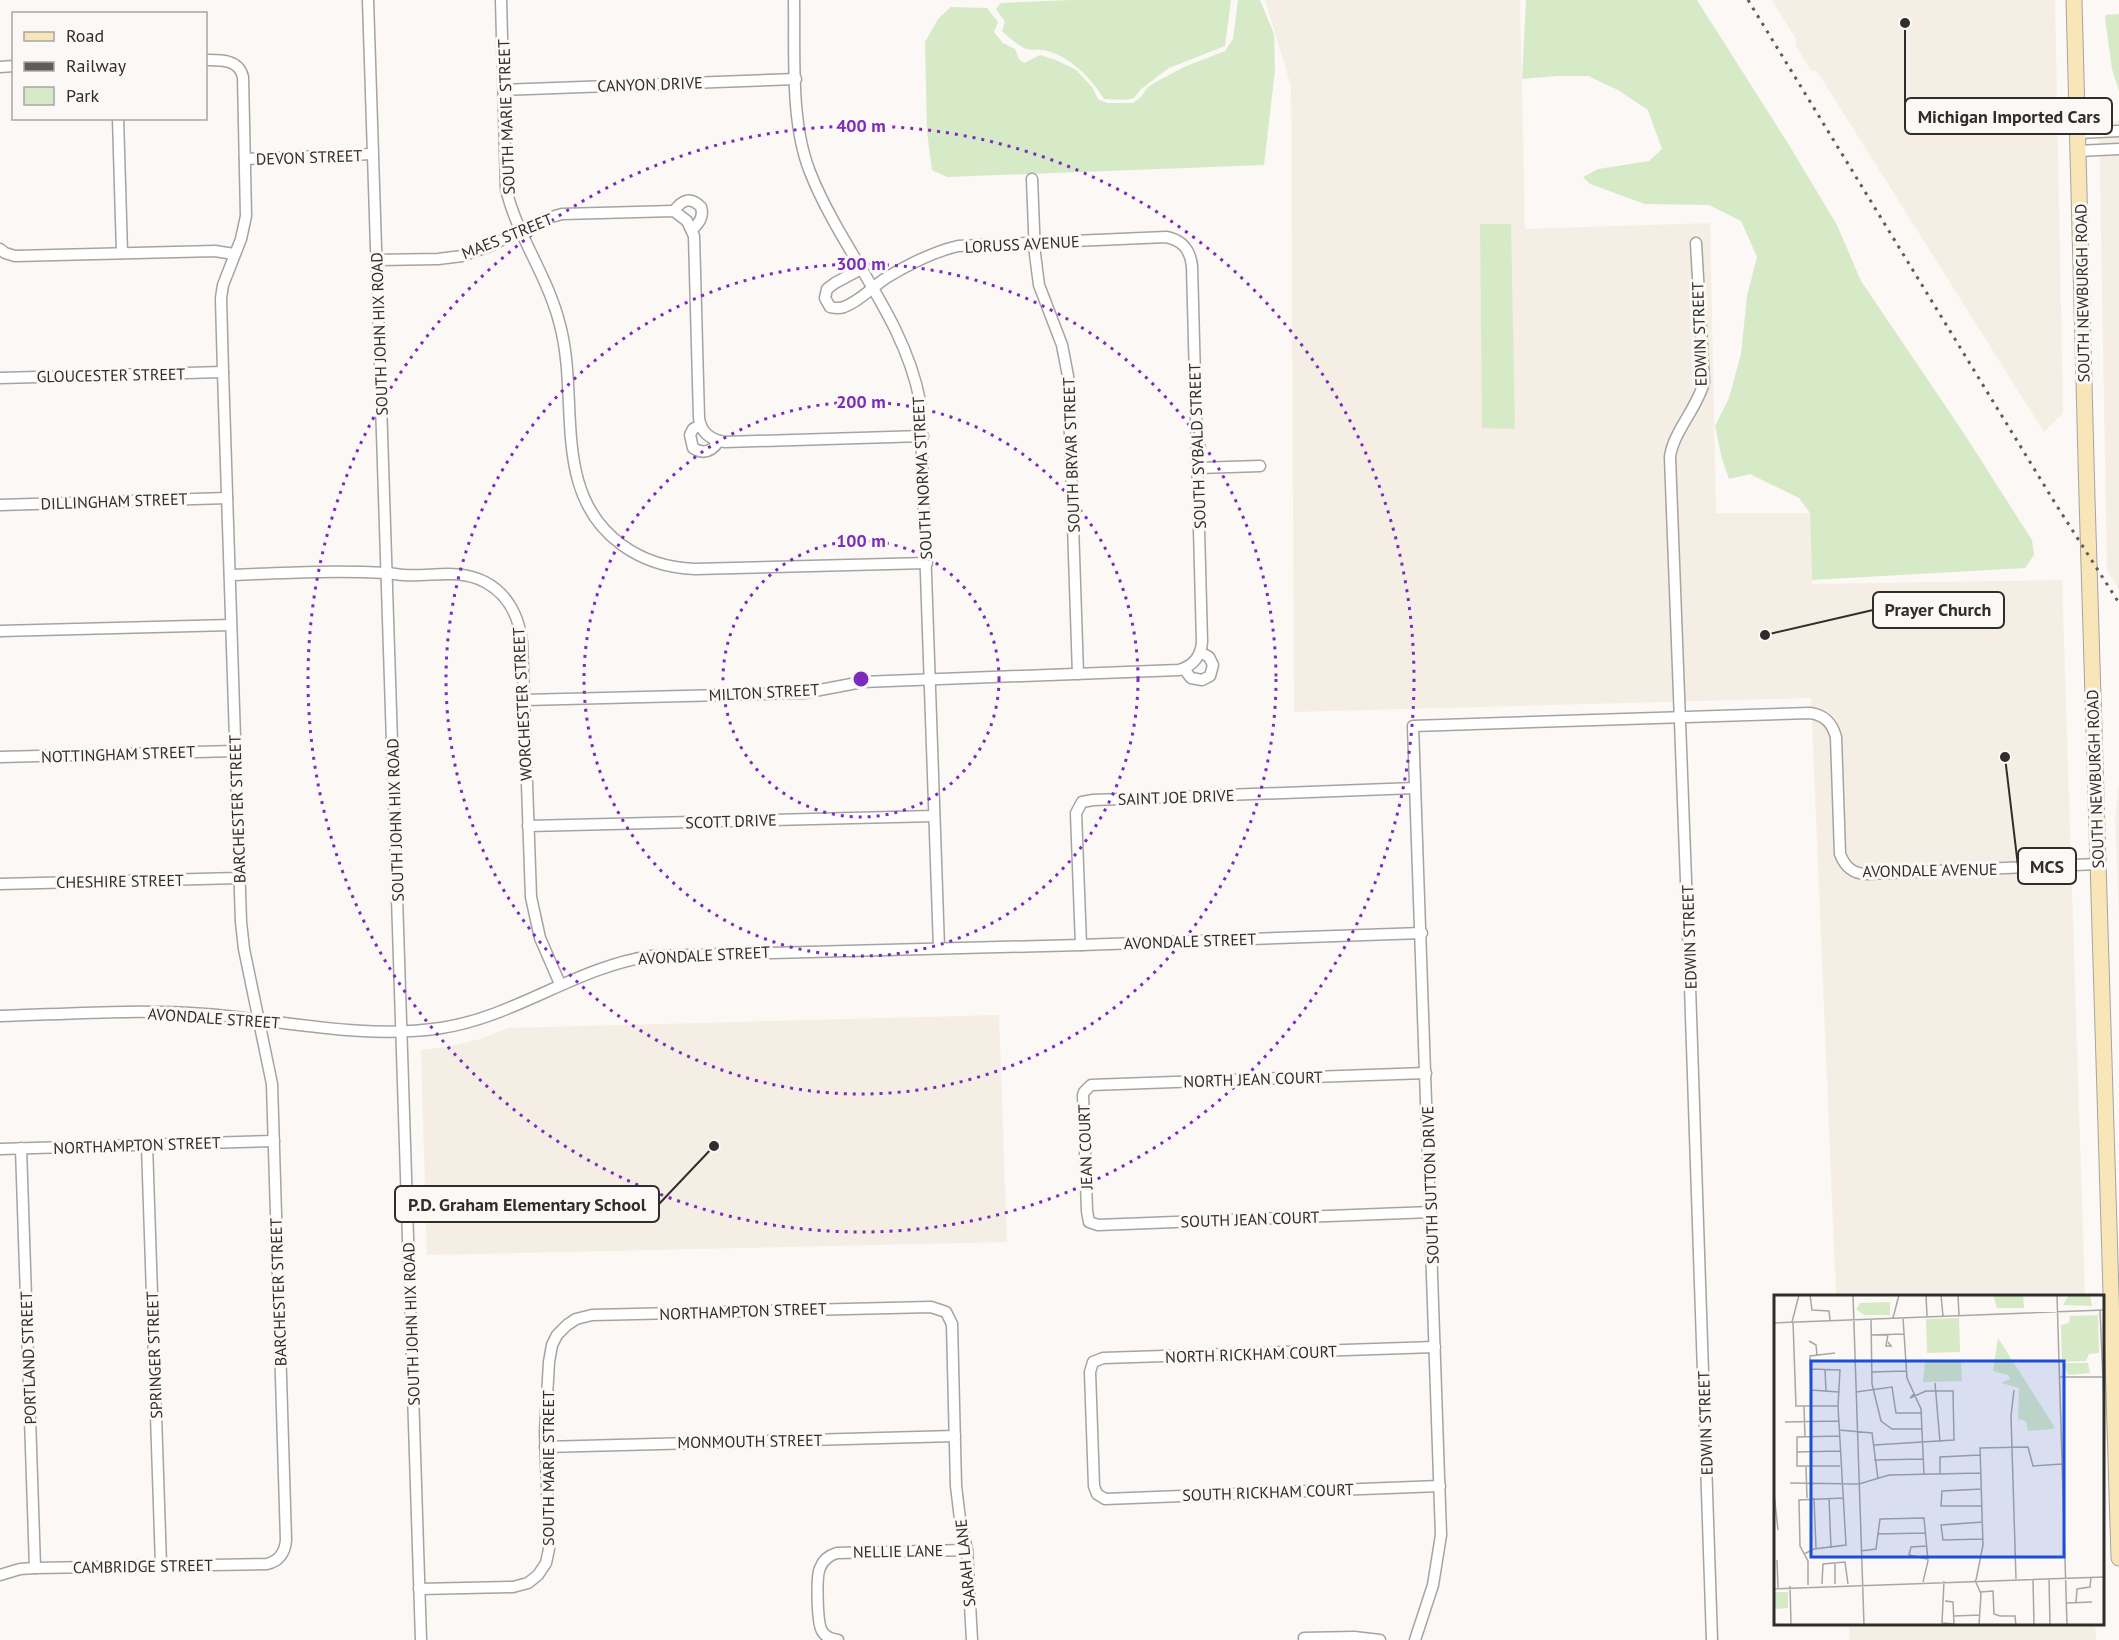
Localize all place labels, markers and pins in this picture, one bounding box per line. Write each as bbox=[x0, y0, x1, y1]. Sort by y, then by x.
callout: Michigan Imported Cars bbox=[1905, 98, 2112, 134]
callout: Prayer Church bbox=[1873, 592, 2004, 628]
centre of rings bbox=[851, 669, 871, 689]
callout: MCS bbox=[2018, 848, 2076, 884]
callout: P.D. Graham Elementary School bbox=[395, 1186, 659, 1222]

